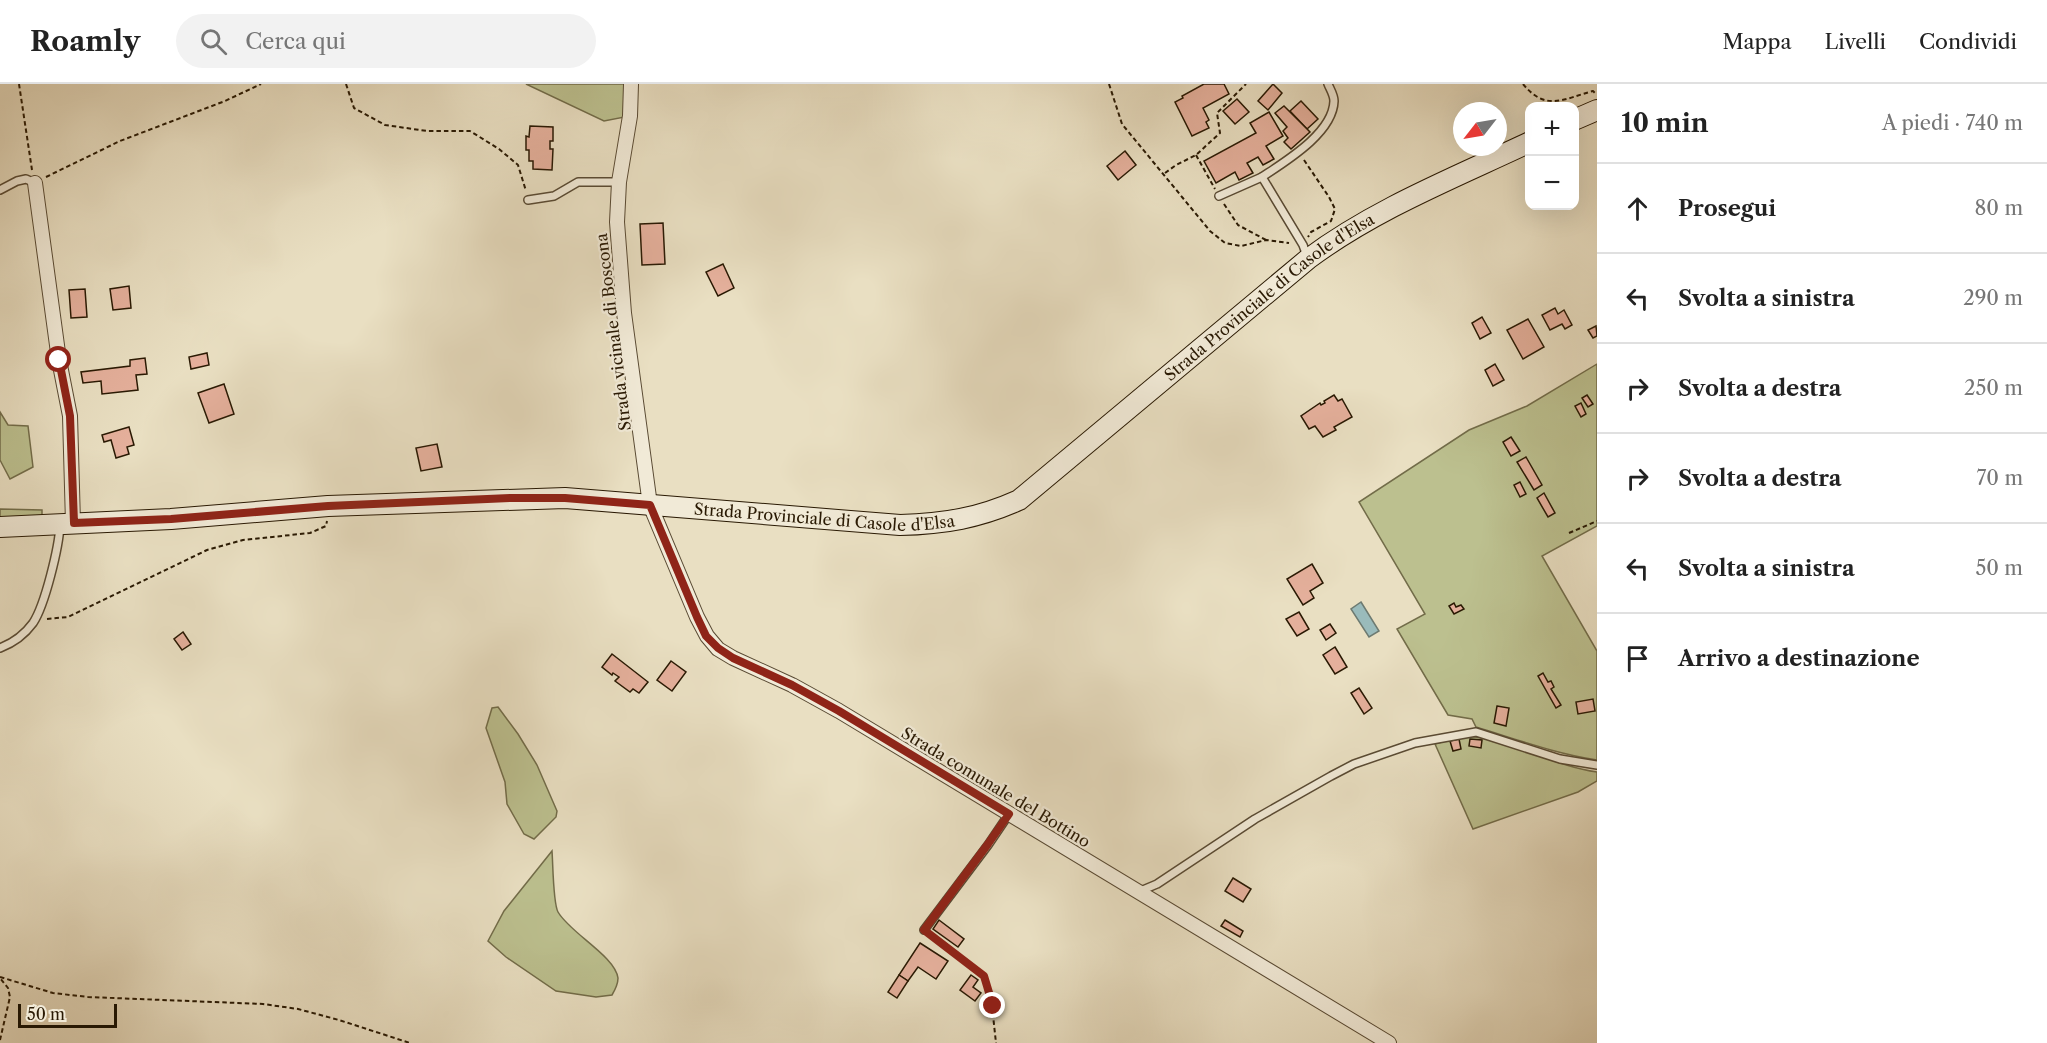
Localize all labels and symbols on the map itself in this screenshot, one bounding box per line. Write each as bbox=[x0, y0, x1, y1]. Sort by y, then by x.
north arrow bbox=[1453, 102, 1507, 156]
street label: Strada Provinciale di Casole d'Elsa bbox=[1160, 209, 1378, 385]
street label: Strada vicinale di Boscona bbox=[591, 232, 635, 432]
route start bbox=[45, 346, 71, 372]
street label: Strada Provinciale di Casole d'Elsa bbox=[693, 498, 957, 535]
street label: Strada comunale del Bottino bbox=[898, 723, 1094, 851]
route end bbox=[979, 992, 1005, 1018]
scale bar bbox=[18, 1001, 117, 1028]

